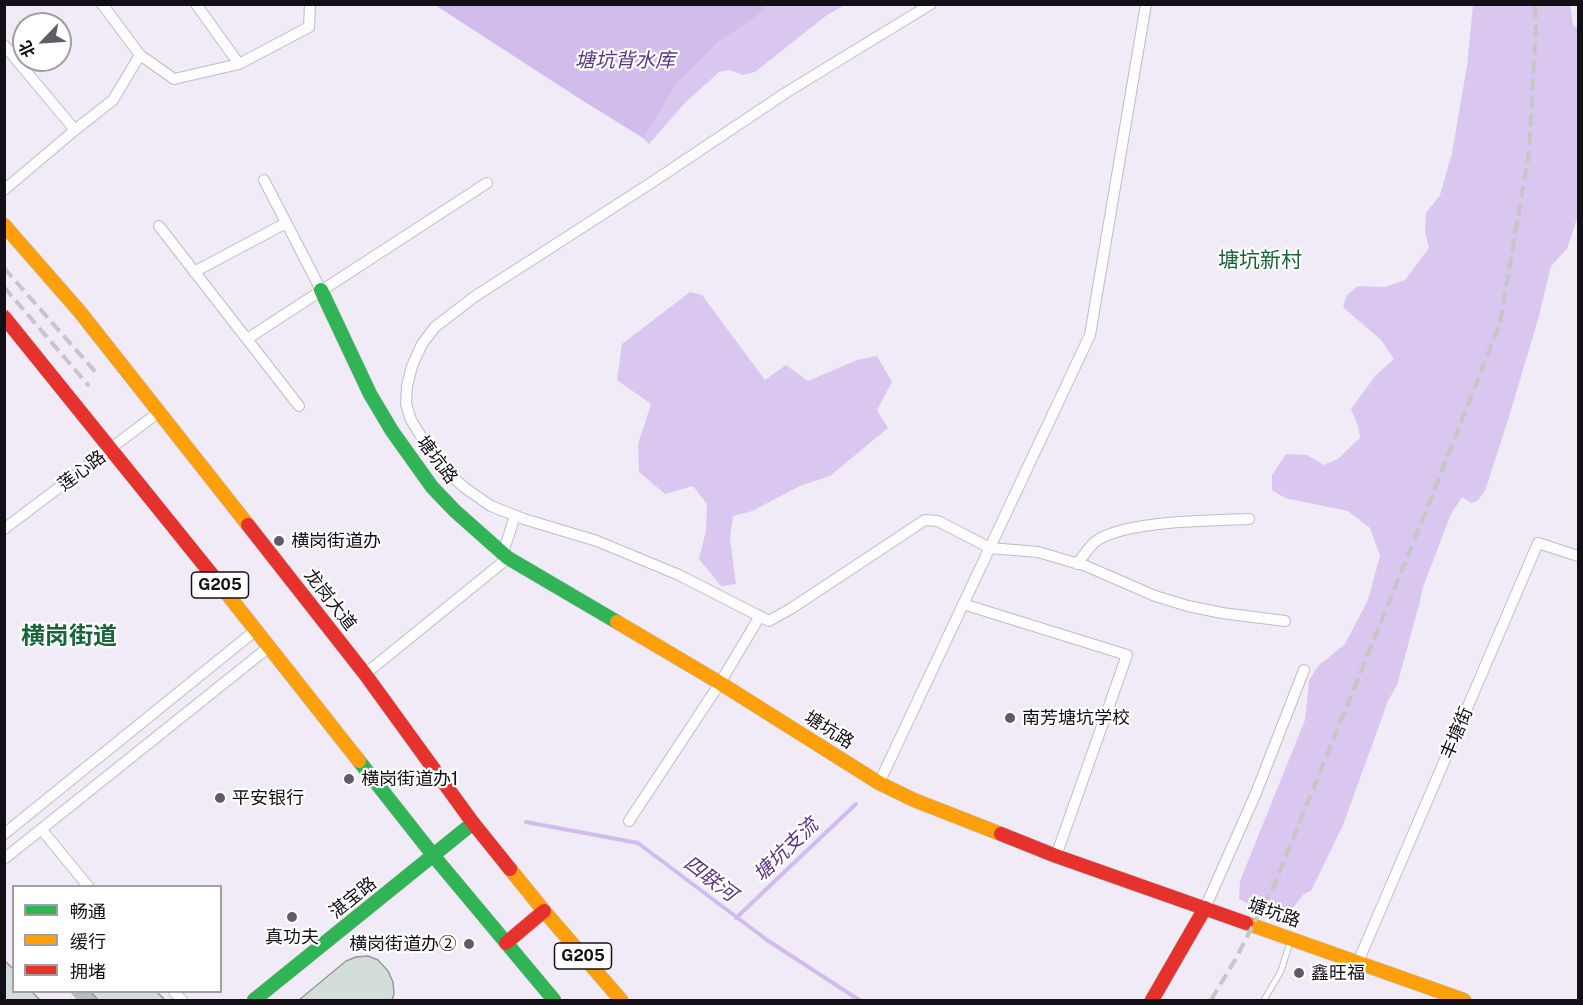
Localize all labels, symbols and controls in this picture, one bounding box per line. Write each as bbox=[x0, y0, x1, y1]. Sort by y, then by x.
north arrow bbox=[12, 12, 72, 72]
text: 北 bbox=[15, 38, 39, 60]
water label: 塘坑背水库 bbox=[575, 49, 675, 73]
district label: 塘坑新村 bbox=[1218, 248, 1302, 274]
street label: 塘坑路 bbox=[412, 432, 462, 488]
street label: 莲心路 bbox=[54, 446, 110, 496]
place label: 横岗街道办 bbox=[291, 530, 381, 552]
marker: 横岗街道办 bbox=[272, 534, 286, 548]
street label: 龙岗大道 bbox=[299, 565, 361, 635]
road number: G205 bbox=[192, 572, 248, 598]
district label: 横岗街道 bbox=[21, 623, 117, 651]
street label: 丰塘街 bbox=[1437, 704, 1477, 762]
street label: 塘坑路 bbox=[800, 707, 858, 753]
place label: 南芳塘坑学校 bbox=[1022, 707, 1130, 729]
marker: 南芳塘坑学校 bbox=[1003, 711, 1017, 725]
place label: 横岗街道办1 bbox=[361, 768, 458, 790]
marker: 横岗街道办1 bbox=[342, 772, 356, 786]
place label: 平安银行 bbox=[232, 787, 304, 809]
marker: 平安银行 bbox=[213, 791, 227, 805]
water label: 塘坑支流 bbox=[749, 814, 823, 886]
water label: 四联河 bbox=[679, 851, 741, 907]
street label: 湛宝路 bbox=[325, 873, 381, 923]
legend bbox=[12, 885, 222, 993]
street label: 塘坑路 bbox=[1245, 894, 1303, 932]
text: 畅通 bbox=[70, 901, 106, 922]
marker: 真功夫 bbox=[285, 910, 299, 924]
place label: 真功夫 bbox=[265, 926, 319, 948]
text: 缓行 bbox=[70, 931, 106, 952]
place label: 横岗街道办② bbox=[349, 933, 457, 955]
marker: 横岗街道办② bbox=[462, 937, 476, 951]
road number: G205 bbox=[554, 943, 612, 969]
text: 拥堵 bbox=[70, 961, 106, 982]
place label: 鑫旺福 bbox=[1311, 962, 1365, 984]
marker: 鑫旺福 bbox=[1292, 966, 1306, 980]

